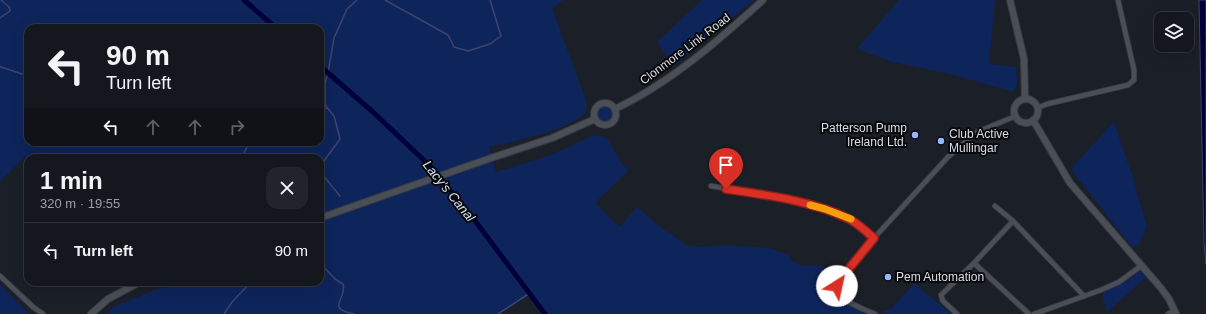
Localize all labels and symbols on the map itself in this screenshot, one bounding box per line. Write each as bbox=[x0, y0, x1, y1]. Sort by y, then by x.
street label: Clonmore Link Road bbox=[637, 10, 733, 88]
place label: Patterson Pump Ireland Ltd. bbox=[821, 121, 907, 149]
place label: Club Active Mullingar bbox=[949, 127, 1009, 155]
marker: Patterson Pump Ireland Ltd. bbox=[910, 130, 920, 140]
marker: Club Active Mullingar bbox=[936, 136, 946, 146]
pin bbox=[709, 148, 743, 189]
water label: Lacy's Canal bbox=[420, 158, 479, 225]
position arrow bbox=[816, 265, 858, 307]
place label: Pem Automation bbox=[896, 270, 984, 284]
marker: Pem Automation bbox=[883, 272, 893, 282]

